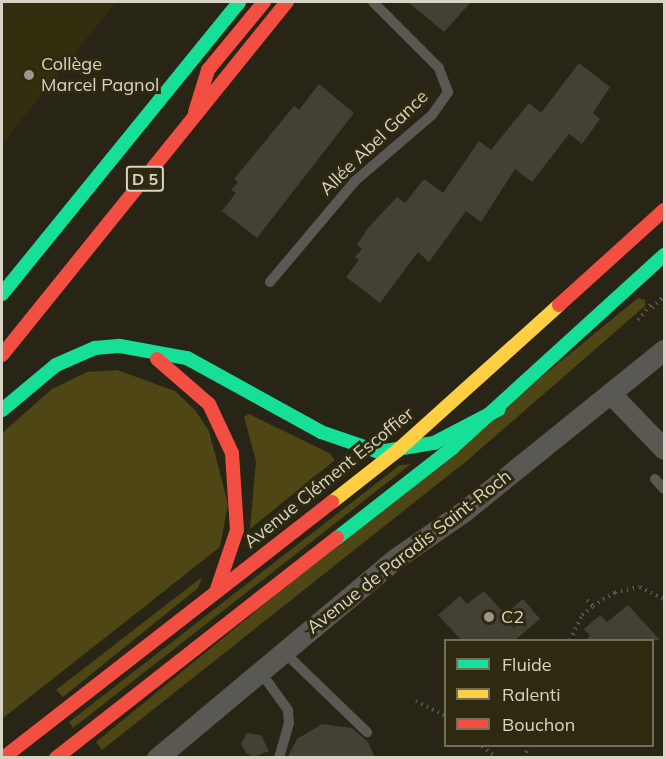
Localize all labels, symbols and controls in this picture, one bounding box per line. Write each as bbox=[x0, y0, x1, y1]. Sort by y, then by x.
place label: Collège Marcel Pagnol bbox=[41, 54, 159, 97]
marker: Collège Marcel Pagnol bbox=[22, 68, 36, 82]
street label: Allée Abel Gance bbox=[315, 86, 433, 200]
road number: D 5 bbox=[126, 166, 164, 192]
street label: Avenue Clément Escoffier bbox=[240, 403, 418, 553]
street label: Avenue de Paradis Saint-Roch bbox=[303, 465, 515, 639]
place label: C2 bbox=[501, 606, 524, 628]
marker: C2 bbox=[482, 610, 496, 624]
legend bbox=[444, 639, 654, 747]
text: Fluide bbox=[502, 653, 552, 676]
text: Ralenti bbox=[502, 683, 560, 706]
text: Bouchon bbox=[502, 713, 575, 736]

